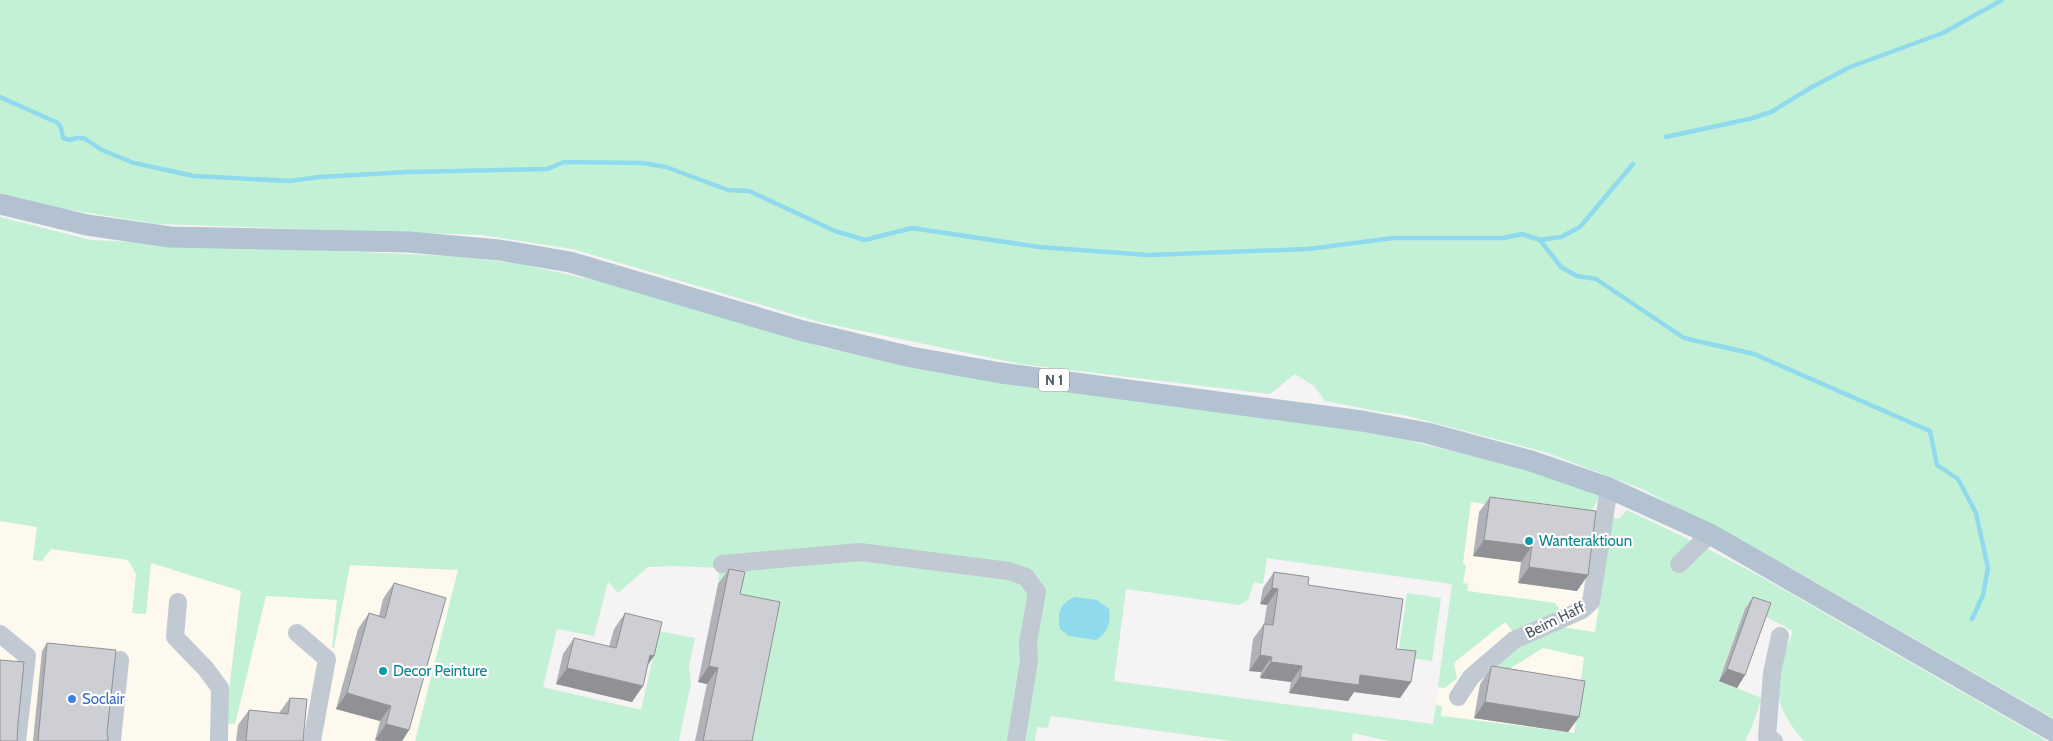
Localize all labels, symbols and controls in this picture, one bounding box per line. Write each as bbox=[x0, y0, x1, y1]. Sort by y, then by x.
road number: N 1 bbox=[1039, 368, 1069, 392]
place label: Wanteraktioun bbox=[1539, 532, 1632, 550]
marker: Wanteraktioun bbox=[1523, 535, 1535, 547]
street label: Beim Haff bbox=[1522, 598, 1588, 642]
place label: Decor Peinture bbox=[393, 662, 488, 680]
marker: Decor Peinture bbox=[377, 665, 389, 677]
place label: Soclair bbox=[82, 690, 125, 708]
marker: Soclair bbox=[66, 693, 78, 705]

